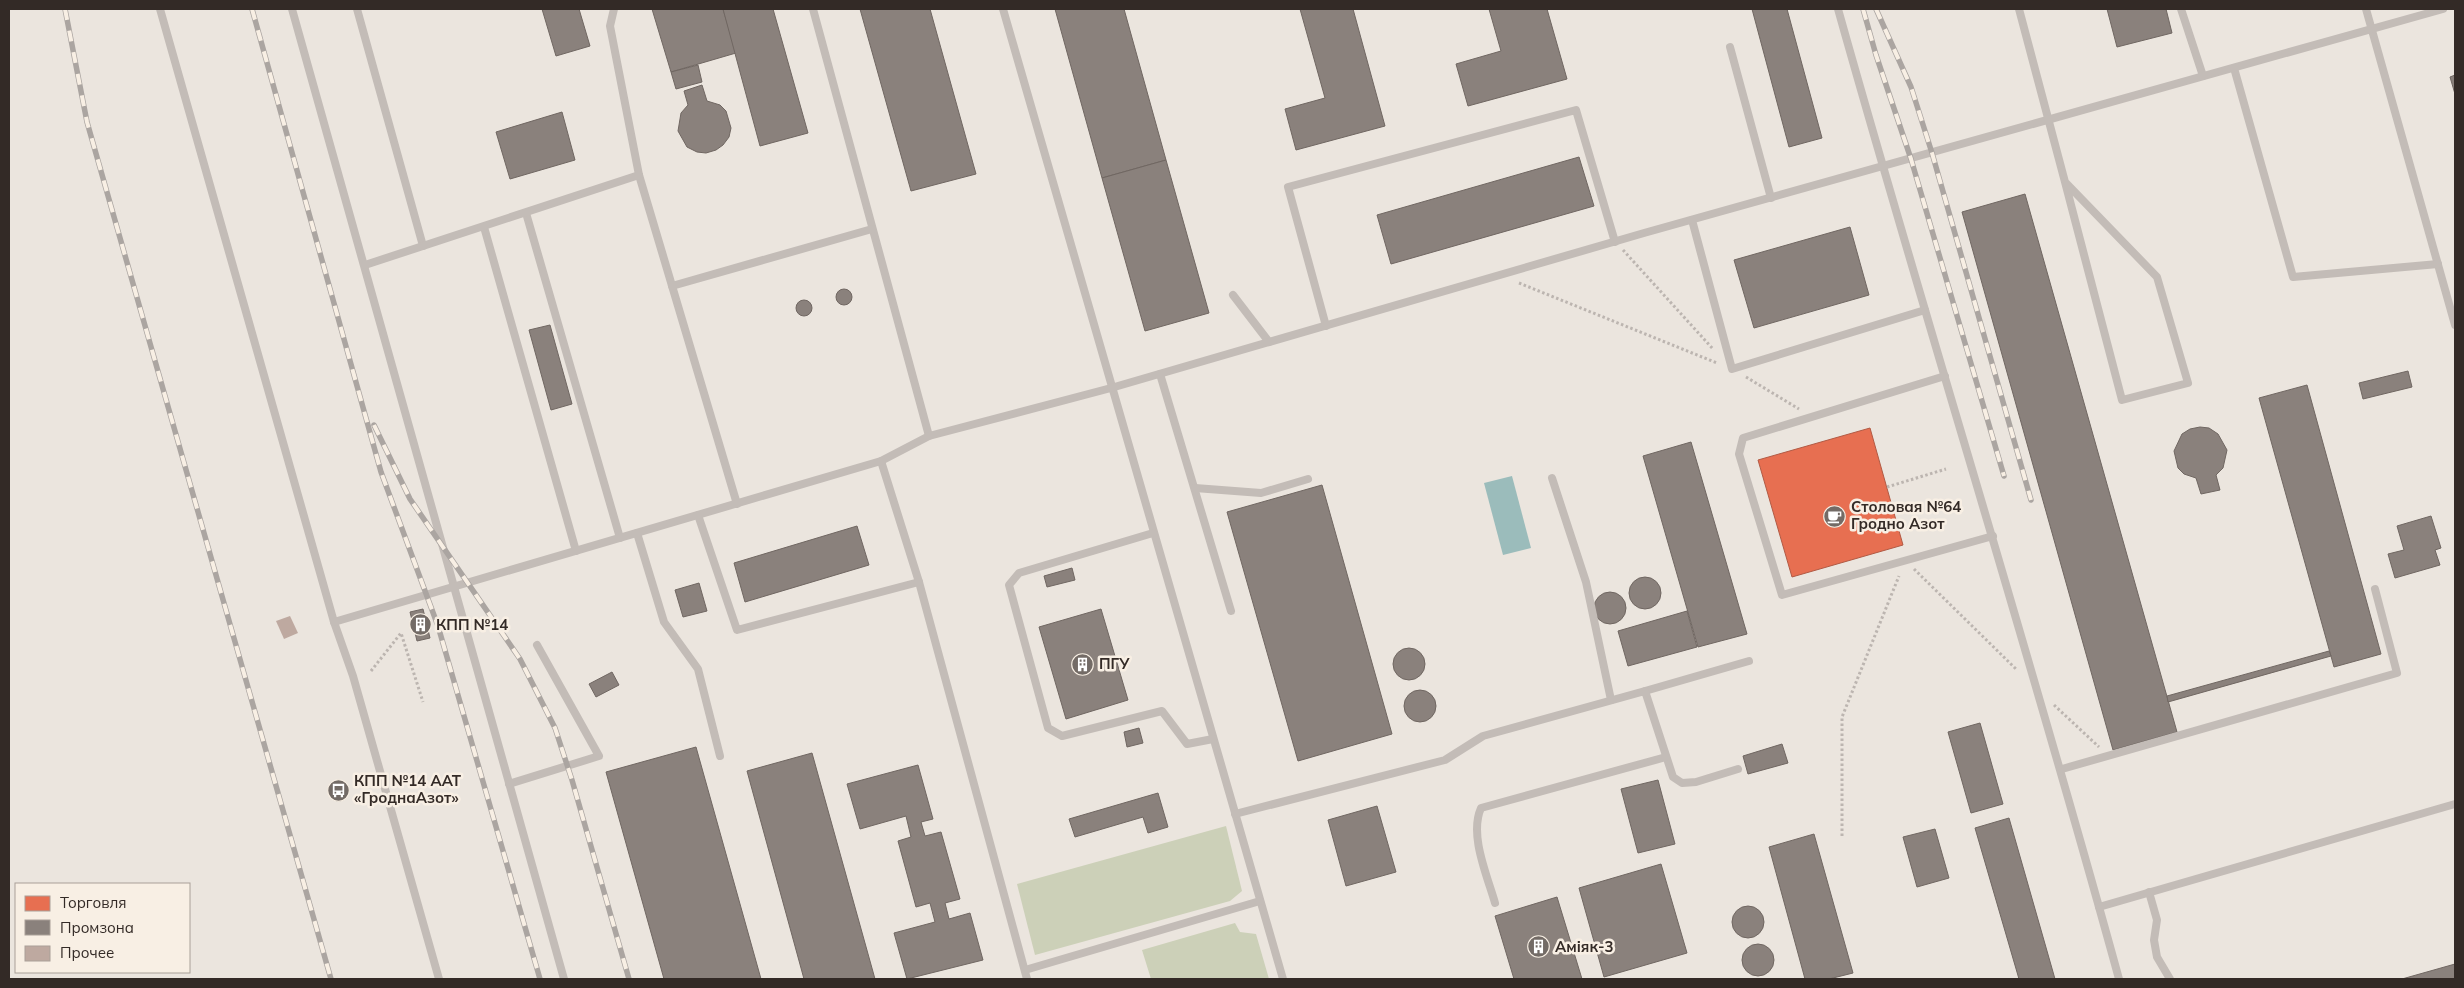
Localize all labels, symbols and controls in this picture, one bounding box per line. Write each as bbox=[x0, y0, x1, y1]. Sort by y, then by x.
place label: Столовая №64 Гродно Азот bbox=[1851, 497, 1961, 533]
cafe icon: Столовая №64 Гродно Азот bbox=[1823, 504, 1847, 528]
building icon: КПП №14 bbox=[408, 613, 432, 637]
place label: КПП №14 bbox=[436, 615, 508, 634]
building icon: ПГУ bbox=[1071, 652, 1095, 676]
place label: ПГУ bbox=[1099, 654, 1130, 673]
place label: КПП №14 ААТ «ГроднаАзот» bbox=[354, 771, 462, 807]
bus stop icon: КПП №14 ААТ «ГроднаАзот» bbox=[326, 778, 350, 802]
legend bbox=[15, 883, 190, 973]
text: Торговля bbox=[60, 893, 127, 912]
text: Промзона bbox=[60, 918, 134, 937]
building icon: Аміяк-3 bbox=[1527, 935, 1551, 959]
place label: Аміяк-3 bbox=[1555, 937, 1614, 956]
text: Прочее bbox=[60, 943, 114, 962]

